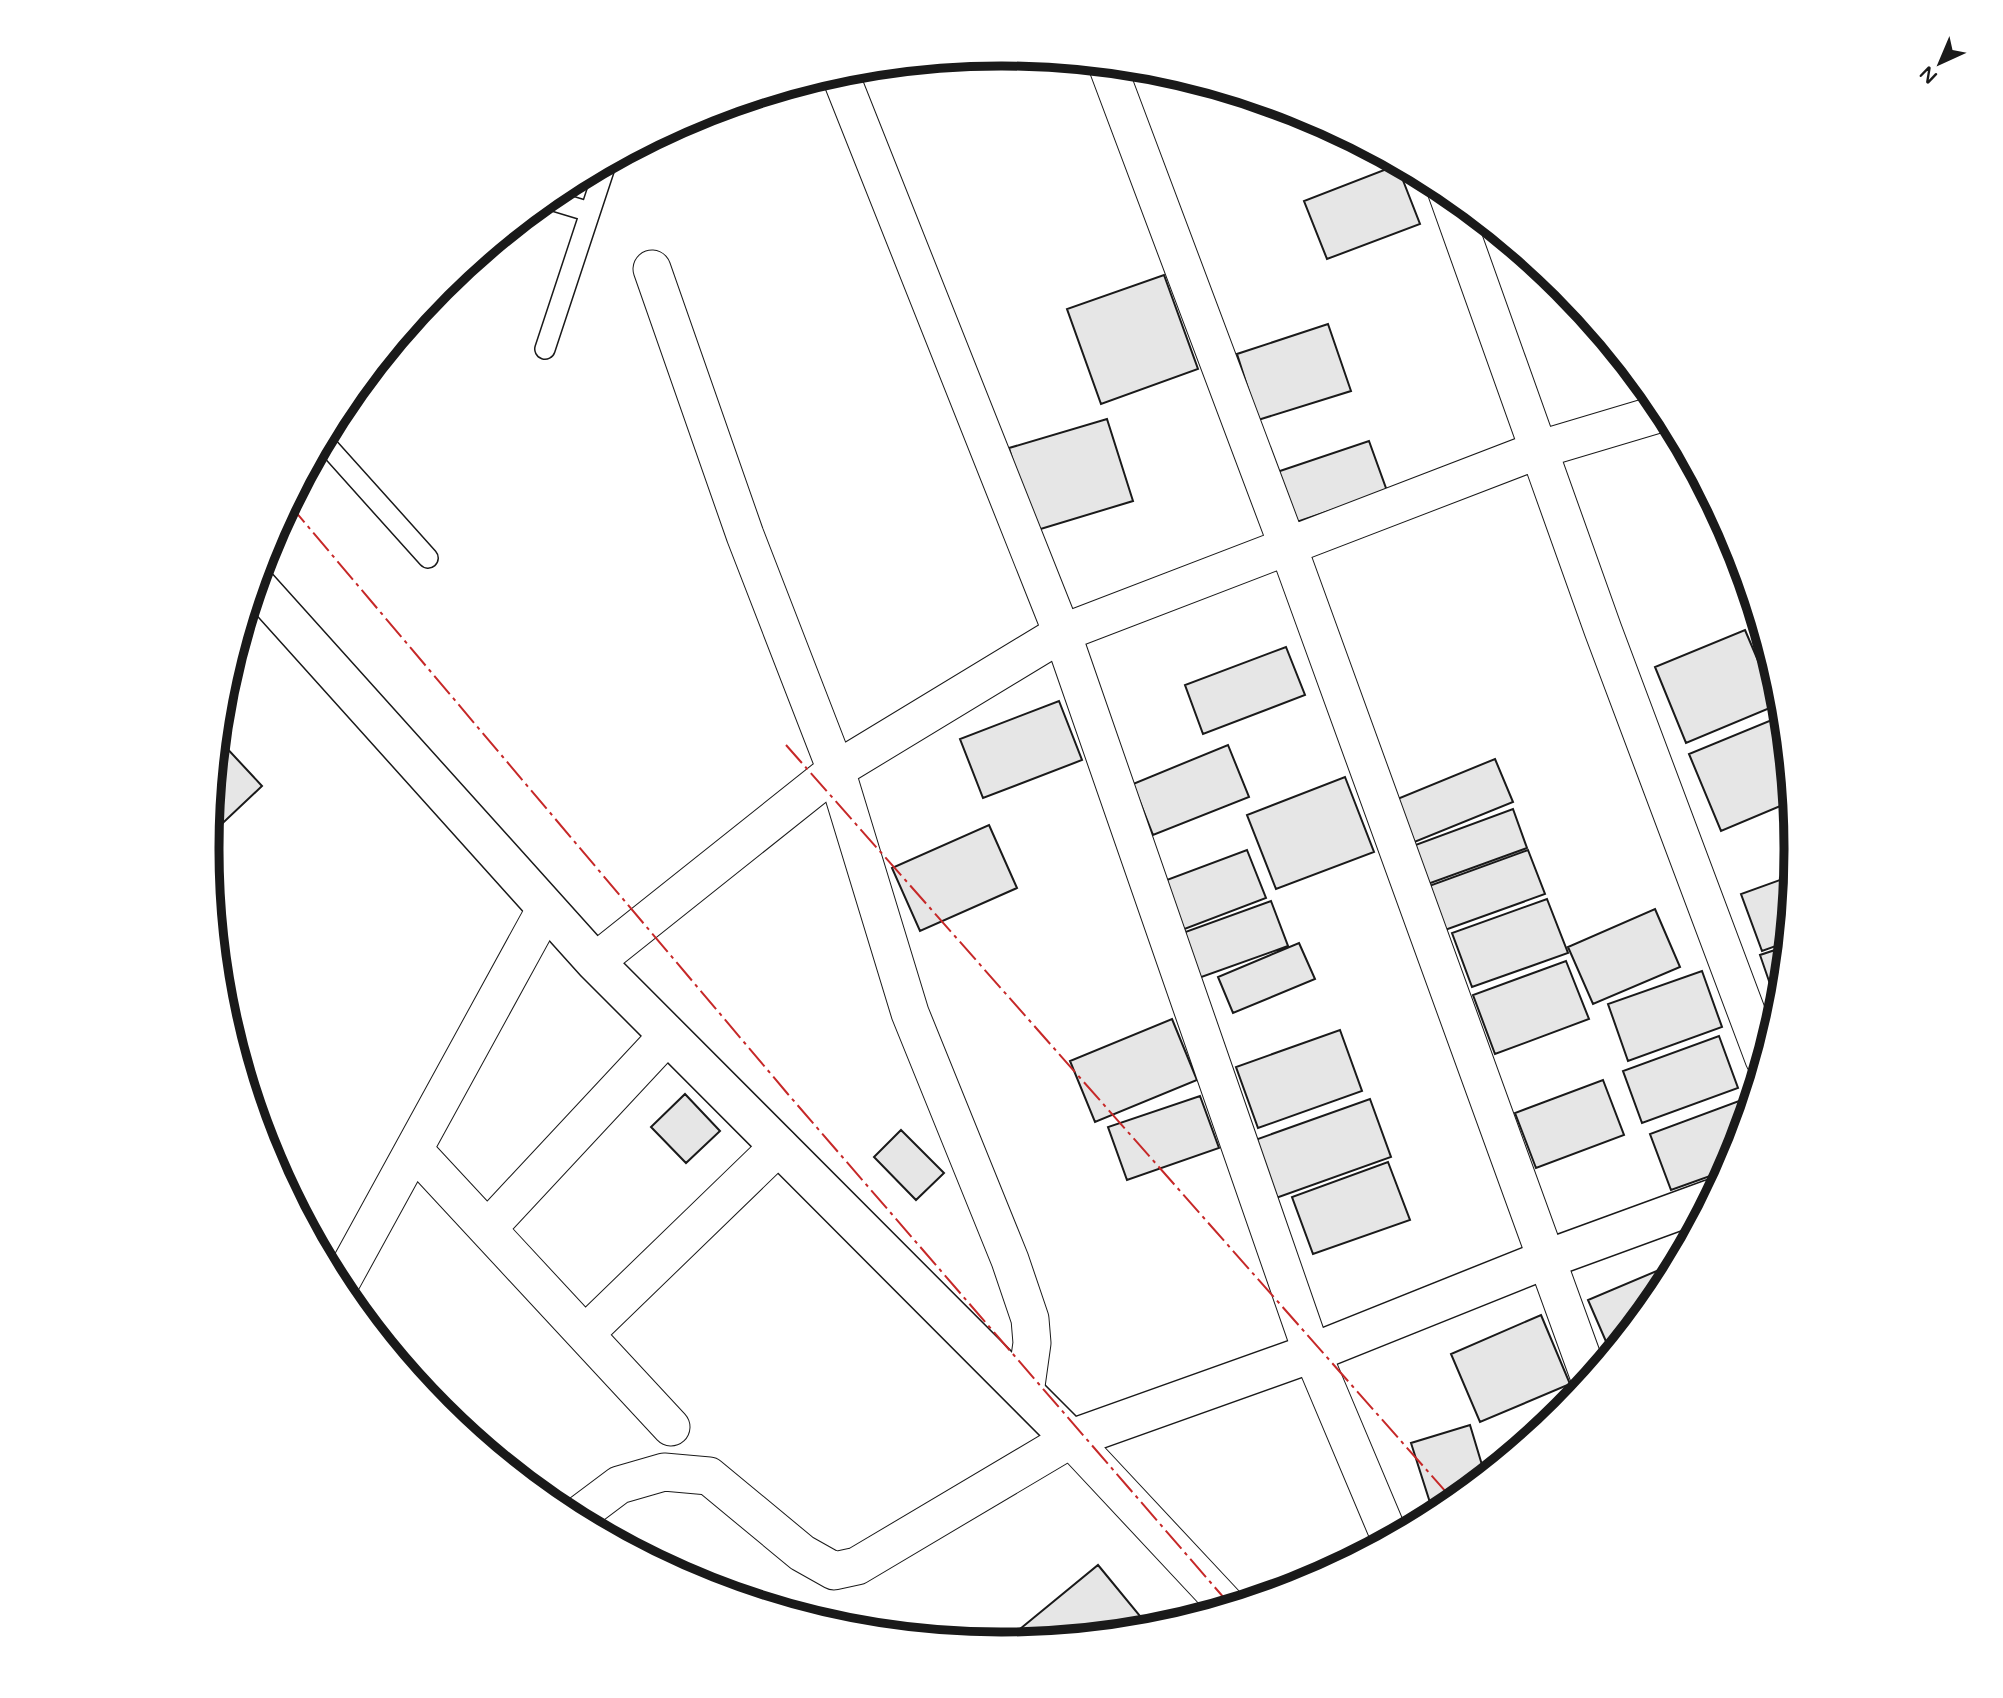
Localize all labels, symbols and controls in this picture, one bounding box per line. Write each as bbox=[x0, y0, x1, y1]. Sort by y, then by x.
north arrow bbox=[1905, 28, 1975, 98]
text: N bbox=[1916, 61, 1942, 88]

